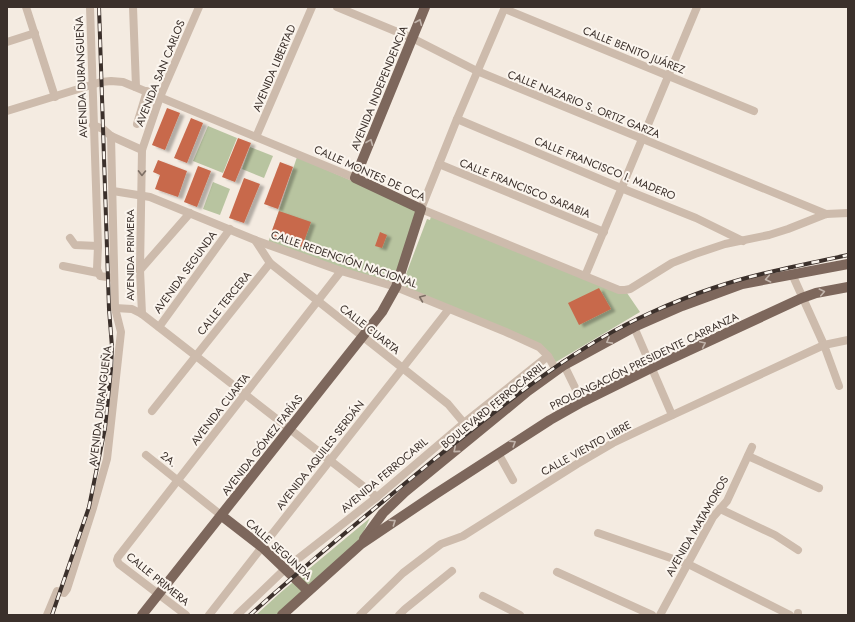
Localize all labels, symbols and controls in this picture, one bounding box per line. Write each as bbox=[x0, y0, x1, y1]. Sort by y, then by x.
street label: AVENIDA DURANGUEÑA bbox=[71, 15, 91, 138]
street label: AVENIDA SAN CARLOS bbox=[131, 17, 189, 129]
one-way arrow bbox=[414, 18, 422, 25]
street label: AVENIDA LIBERTAD bbox=[248, 22, 300, 114]
street label: CALLE BENITO JUÁREZ bbox=[581, 22, 687, 78]
street label: AVENIDA INDEPENDENCIA bbox=[347, 23, 412, 153]
street label: CALLE NAZARIO S. ORTIZ GARZA bbox=[505, 66, 663, 142]
street label: CALLE FRANCISCO I. MADERO bbox=[532, 132, 678, 204]
one-way arrow bbox=[365, 139, 373, 147]
street label: CALLE MONTES DE OCA bbox=[312, 141, 429, 205]
street label: CALLE FRANCISCO SARABIA bbox=[457, 154, 594, 222]
one-way arrow bbox=[138, 170, 146, 176]
street label: AVENIDA PRIMERA bbox=[122, 208, 138, 301]
street label: CALLE REDENCIÓN NACIONAL bbox=[269, 226, 419, 292]
street label: AVENIDA SEGUNDA bbox=[149, 227, 221, 317]
street label: CALLE TERCERA bbox=[193, 267, 255, 338]
one-way arrow bbox=[765, 274, 772, 282]
one-way arrow bbox=[818, 288, 825, 296]
one-way arrow bbox=[419, 295, 426, 303]
street label: CALLE CUARTA bbox=[336, 300, 404, 358]
street label: PROLONGACIÓN PRESIDENTE CARRANZA bbox=[547, 308, 742, 414]
one-way arrow bbox=[606, 336, 613, 343]
one-way arrow bbox=[698, 341, 706, 349]
street label: AVENIDA DURANGUEÑA bbox=[85, 344, 115, 468]
street label: BOULEVARD FERROCARRIL bbox=[437, 358, 549, 452]
street label: AVENIDA CUARTA bbox=[187, 369, 254, 448]
street label: AVENIDA GÓMEZ FARÍAS bbox=[218, 391, 306, 499]
street label: AVENIDA AQUILES SERDÁN bbox=[272, 397, 368, 513]
street label: CALLE VIENTO LIBRE bbox=[538, 417, 634, 479]
street label: AVENIDA FERROCARIL bbox=[337, 434, 431, 516]
one-way arrow bbox=[509, 440, 516, 448]
one-way arrow bbox=[453, 445, 460, 452]
street label: 2A. bbox=[157, 447, 181, 471]
street label: AVENIDA MATAMOROS bbox=[662, 473, 732, 579]
street label: CALLE SEGUNDA bbox=[242, 515, 316, 584]
one-way arrow bbox=[389, 519, 396, 527]
street label: CALLE PRIMERA bbox=[123, 549, 194, 610]

